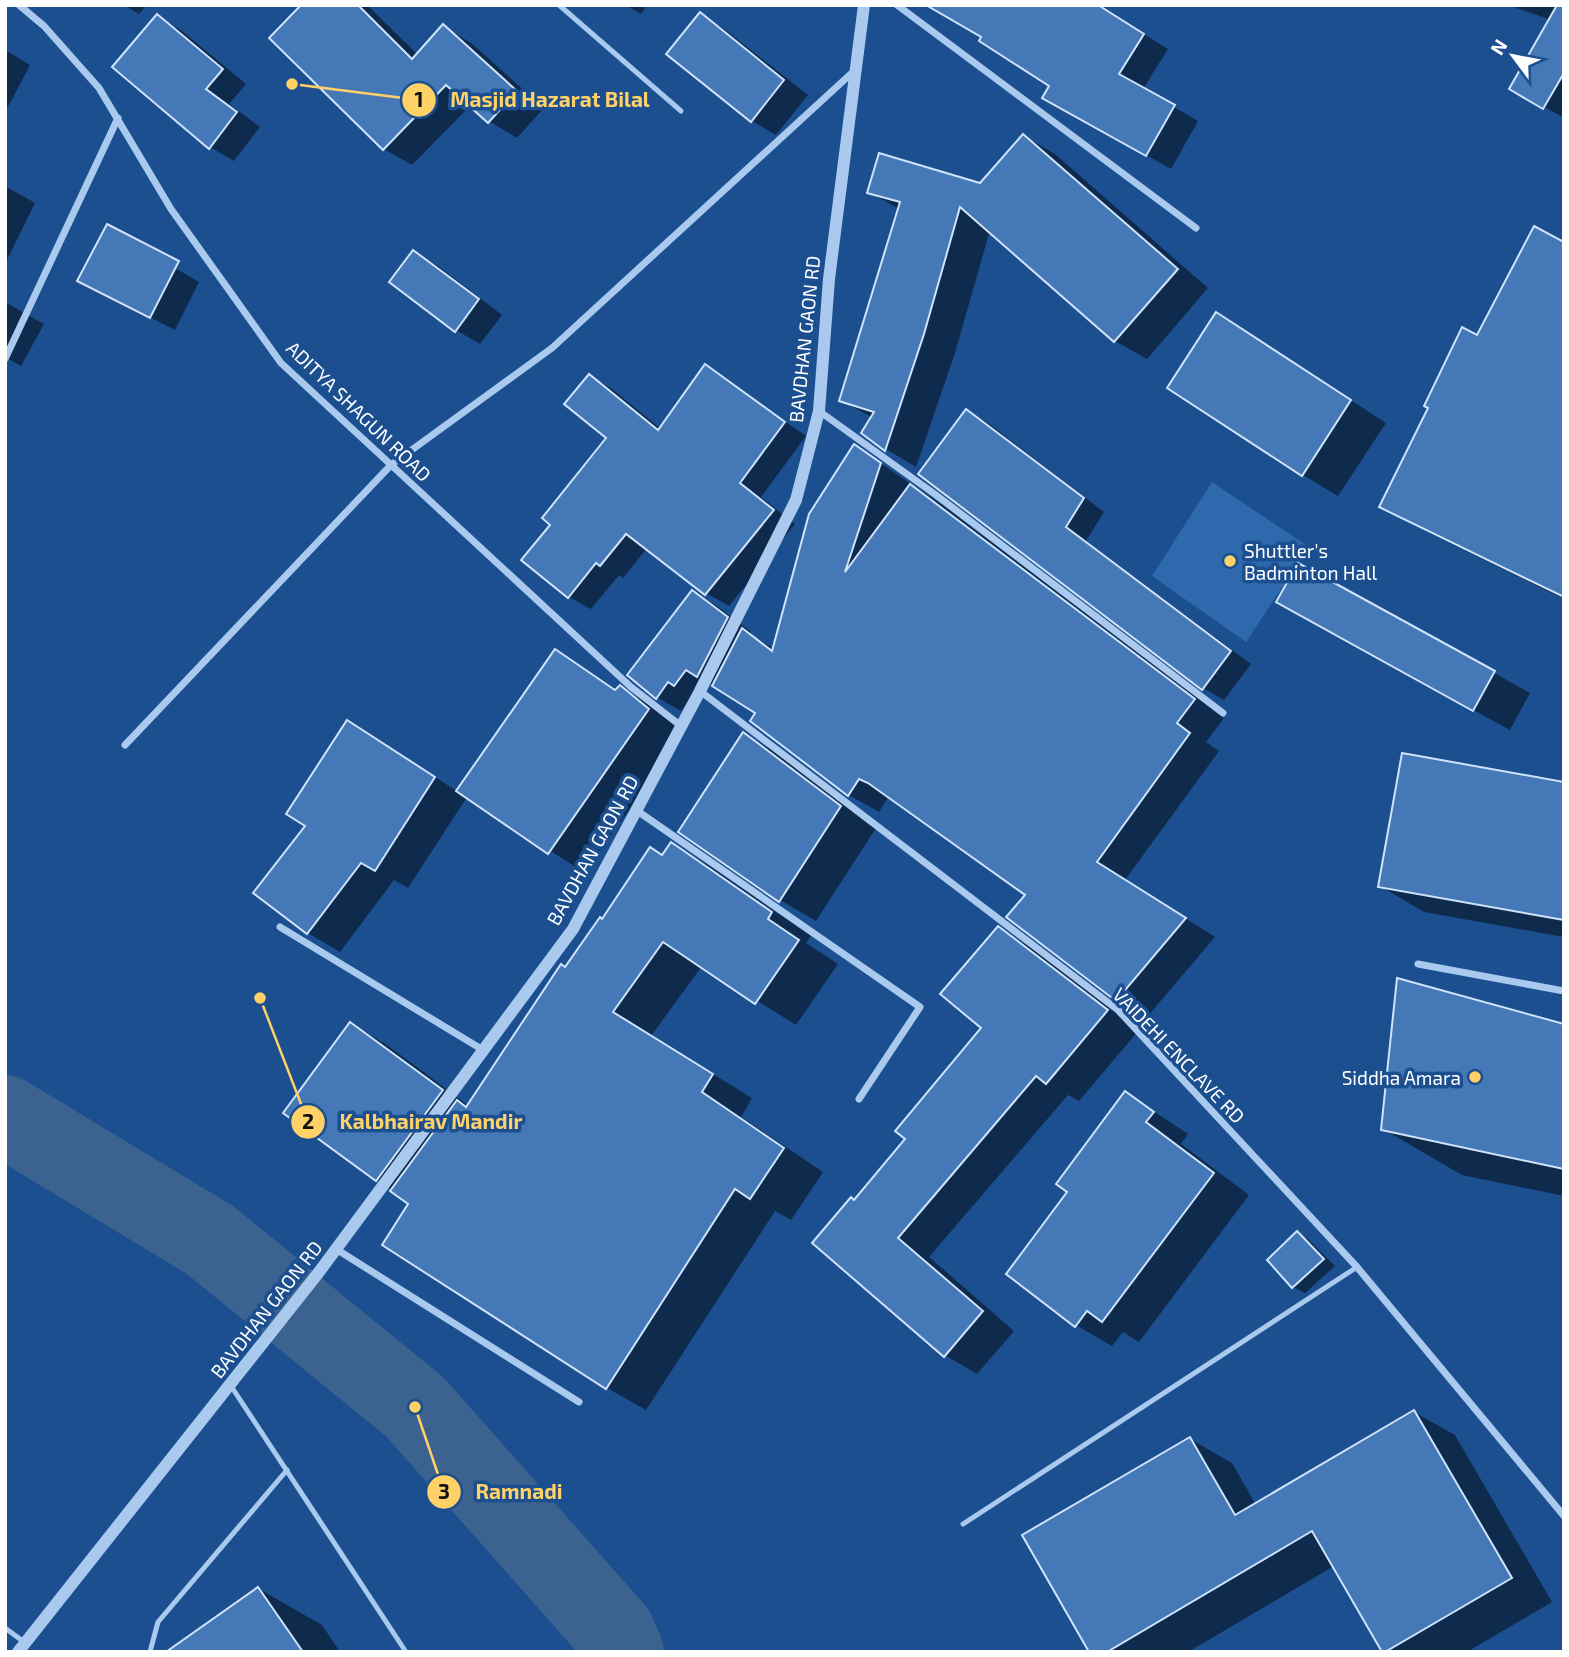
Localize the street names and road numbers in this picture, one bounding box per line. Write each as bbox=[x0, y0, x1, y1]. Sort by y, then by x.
street label: BAVDHAN GAON RD bbox=[784, 254, 824, 424]
street label: ADITYA SHAGUN ROAD bbox=[282, 336, 436, 486]
street label: BAVDHAN GAON RD bbox=[541, 771, 643, 929]
street label: VAIDEHI ENCLAVE RD bbox=[1108, 982, 1250, 1128]
street label: BAVDHAN GAON RD bbox=[205, 1236, 327, 1382]

